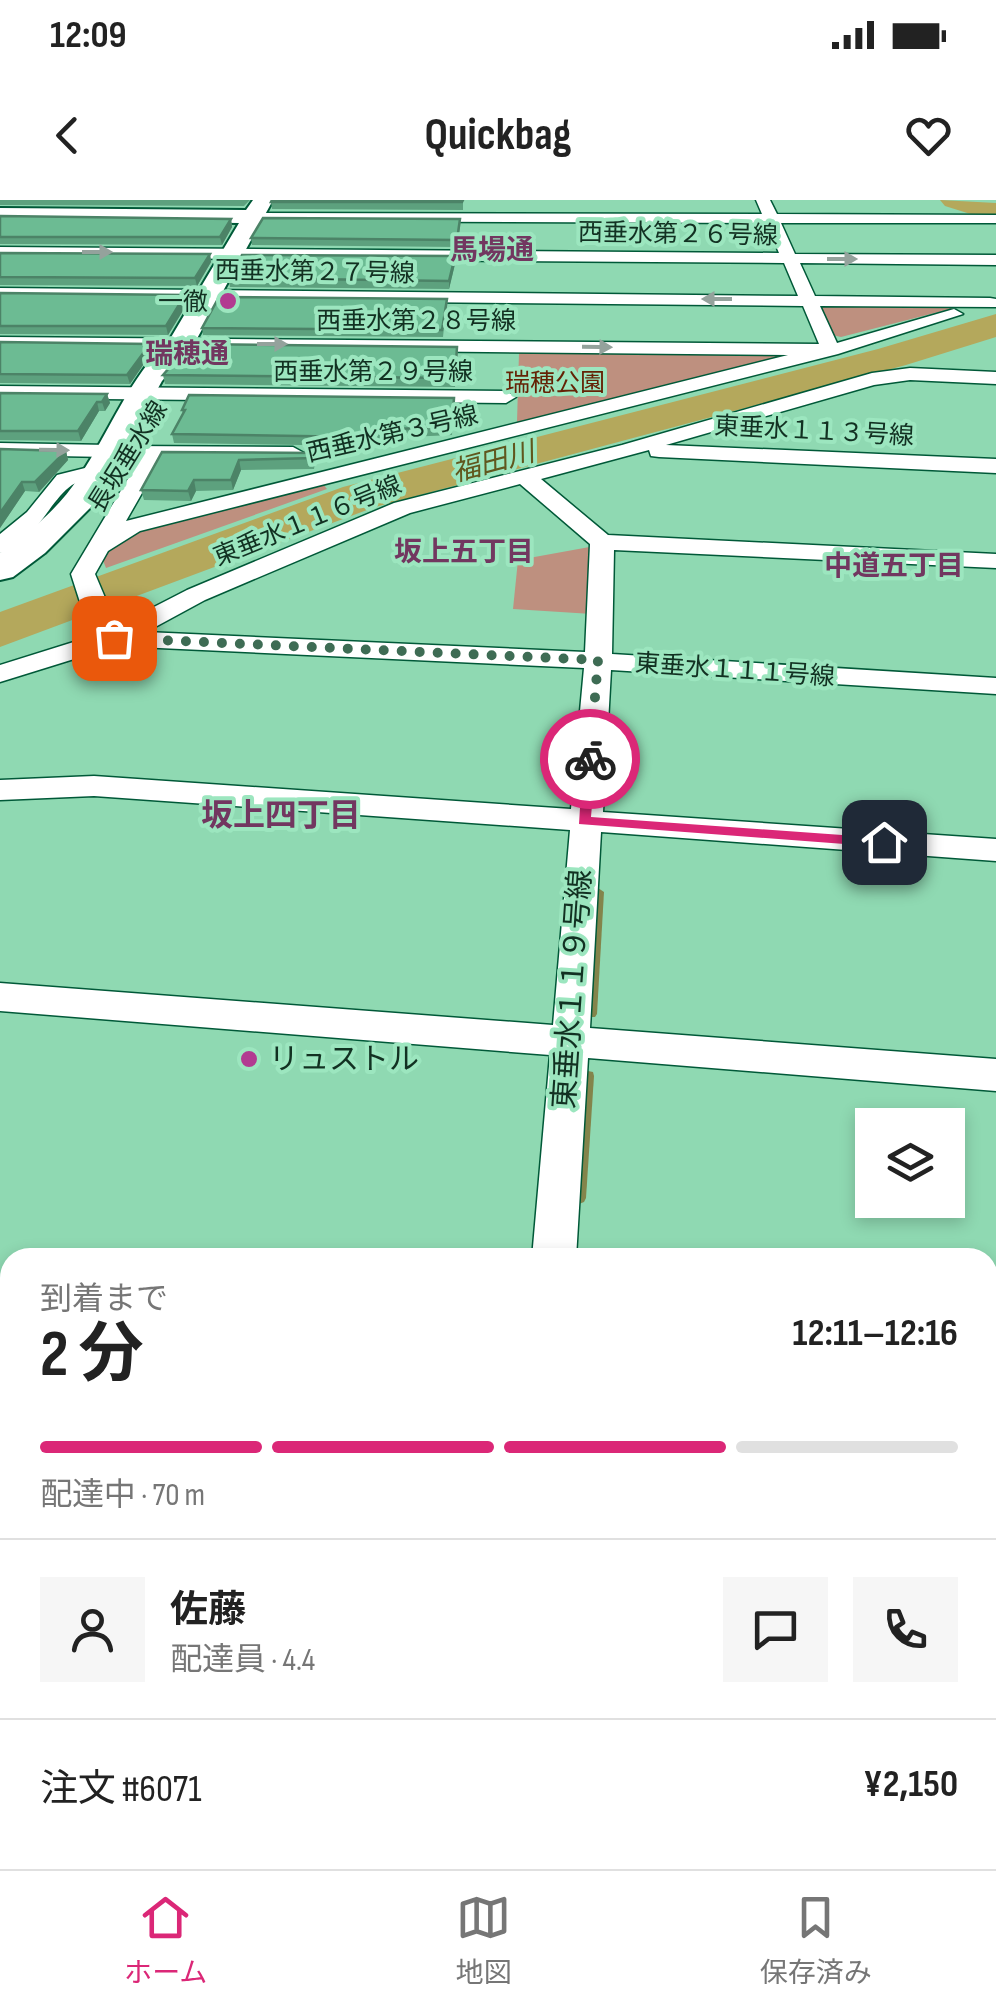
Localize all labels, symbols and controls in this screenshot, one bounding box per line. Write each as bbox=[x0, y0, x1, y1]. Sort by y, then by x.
text: 12:09 bbox=[50, 13, 127, 58]
icon: back bbox=[40, 108, 95, 163]
text: Quickbag bbox=[424, 108, 572, 163]
icon: heart bbox=[901, 108, 956, 163]
street label: 西垂水第２６号線 bbox=[578, 217, 778, 252]
district label: 馬場通 bbox=[450, 234, 534, 267]
one-way arrow bbox=[82, 245, 114, 261]
one-way arrow bbox=[827, 251, 859, 267]
street label: 西垂水第２７号線 bbox=[215, 255, 415, 290]
place label: 一徹 bbox=[158, 287, 208, 318]
marker: 一徹 bbox=[217, 290, 239, 312]
one-way arrow bbox=[701, 291, 733, 307]
street label: 西垂水第２８号線 bbox=[316, 306, 516, 337]
one-way arrow bbox=[257, 337, 289, 353]
district label: 瑞穂通 bbox=[145, 338, 229, 371]
one-way arrow bbox=[582, 339, 614, 355]
street label: 西垂水第２９号線 bbox=[273, 357, 473, 388]
park label: 瑞穂公園 bbox=[505, 368, 605, 399]
street label: 長坂垂水線 bbox=[82, 396, 175, 518]
street label: 西垂水第３号線 bbox=[304, 400, 481, 469]
street label: 東垂水１１３号線 bbox=[713, 411, 915, 452]
water label: 福田川 bbox=[449, 435, 541, 489]
one-way arrow bbox=[39, 442, 71, 458]
street label: 東垂水１１６号線 bbox=[209, 470, 406, 573]
district label: 坂上五丁目 bbox=[394, 536, 534, 569]
district label: 中道五丁目 bbox=[824, 550, 964, 583]
pin bbox=[72, 596, 157, 681]
icon: bag bbox=[87, 611, 142, 666]
street label: 東垂水１１１号線 bbox=[634, 648, 836, 693]
courier bbox=[540, 709, 640, 809]
icon: bike bbox=[563, 732, 618, 787]
district label: 坂上四丁目 bbox=[201, 797, 361, 836]
pin bbox=[842, 800, 927, 885]
icon: home bbox=[857, 815, 912, 870]
street label: 東垂水１１９号線 bbox=[547, 868, 599, 1110]
place label: リュストル bbox=[269, 1042, 419, 1078]
marker: リュストル bbox=[238, 1048, 260, 1070]
map controls bbox=[855, 1108, 965, 1218]
button: layers bbox=[855, 1108, 965, 1218]
text: 到着まで bbox=[40, 1280, 168, 1319]
text: 12:11–12:16 bbox=[792, 1311, 958, 1356]
text: 2 分 bbox=[40, 1317, 144, 1395]
text: 配達中 · 70 m bbox=[40, 1476, 205, 1515]
button: person bbox=[40, 1577, 145, 1682]
button: chat bbox=[723, 1577, 828, 1682]
button: phone bbox=[853, 1577, 958, 1682]
text: 佐藤 bbox=[170, 1588, 246, 1633]
text: 配達員 · 4.4 bbox=[170, 1641, 315, 1680]
text: ¥2,150 bbox=[863, 1762, 958, 1807]
text: 注文 #6071 bbox=[40, 1767, 202, 1812]
tab: ホーム bbox=[124, 1890, 207, 1990]
tab: 地図 bbox=[456, 1890, 512, 1990]
tab: 保存済み bbox=[760, 1890, 872, 1990]

